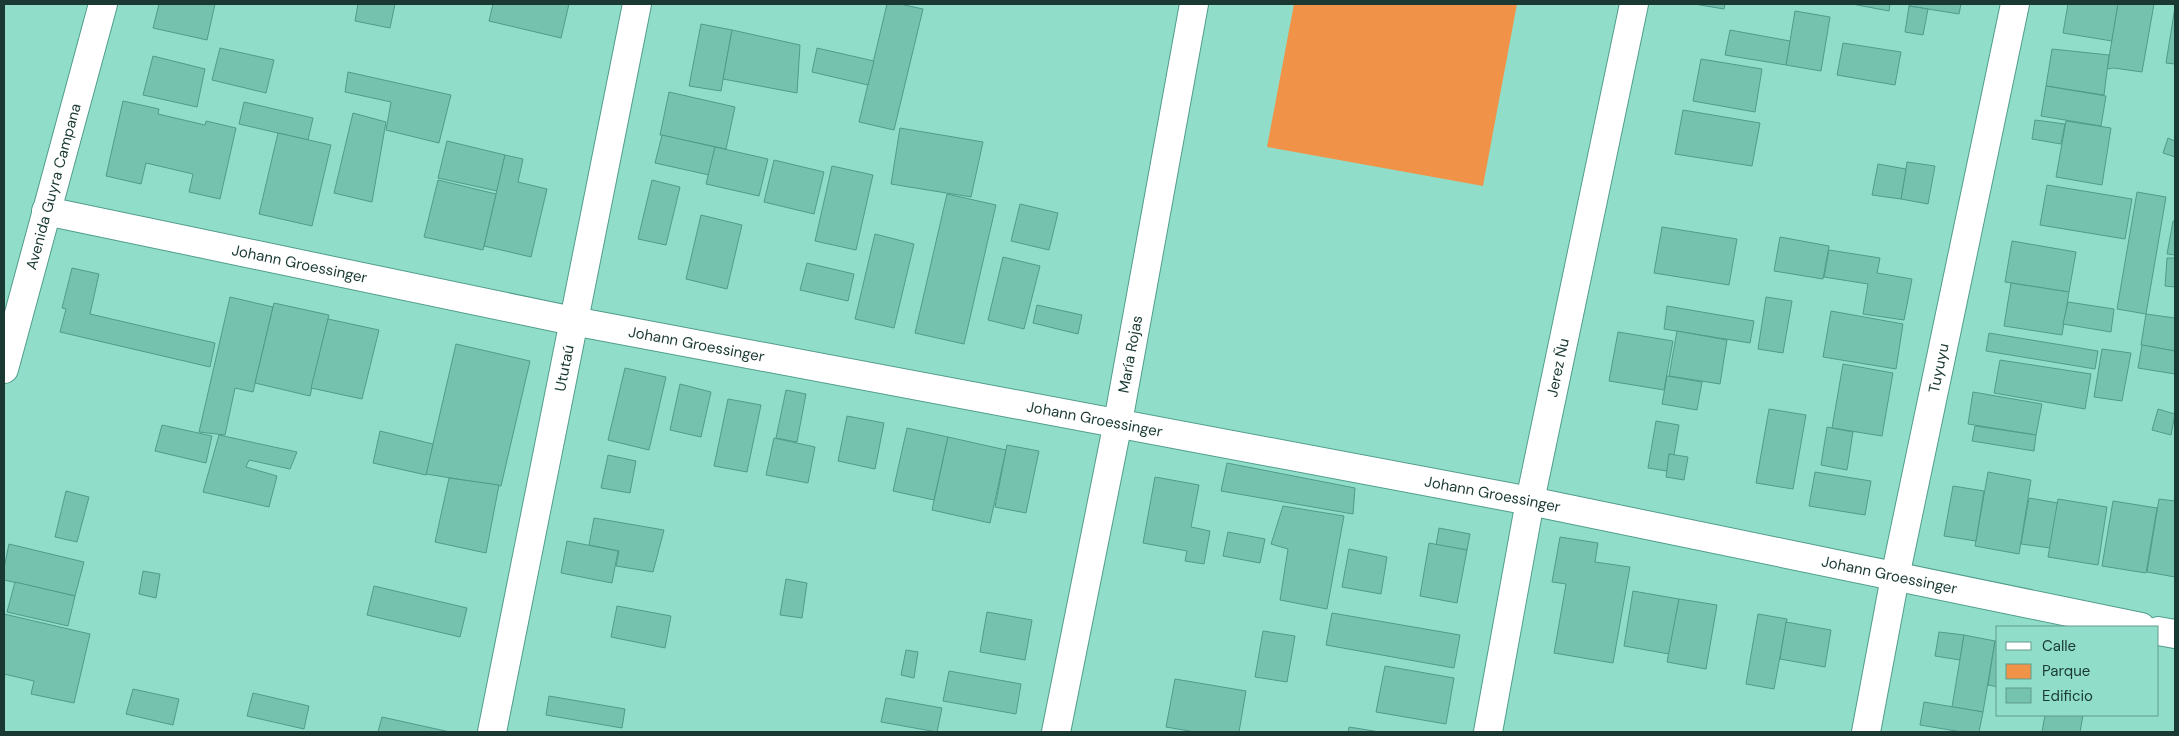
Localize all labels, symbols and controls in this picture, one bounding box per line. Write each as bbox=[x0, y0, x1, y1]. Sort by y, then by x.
street label: Avenida Guyra Campana bbox=[21, 101, 86, 272]
street label: Johann Groessinger bbox=[230, 240, 370, 288]
street label: María Rojas bbox=[1113, 314, 1147, 395]
street label: Johann Groessinger bbox=[627, 322, 767, 367]
street label: Jerez Ñu bbox=[1542, 336, 1574, 399]
street label: Tuyuyu bbox=[1924, 342, 1954, 395]
street label: Ututaú bbox=[550, 343, 579, 393]
street label: Johann Groessinger bbox=[1025, 397, 1165, 442]
street label: Johann Groessinger bbox=[1423, 471, 1563, 517]
street label: Johann Groessinger bbox=[1820, 551, 1959, 599]
legend bbox=[1996, 626, 2159, 716]
text: Calle bbox=[2042, 636, 2076, 656]
text: Parque bbox=[2042, 661, 2090, 681]
text: Edificio bbox=[2042, 686, 2093, 706]

